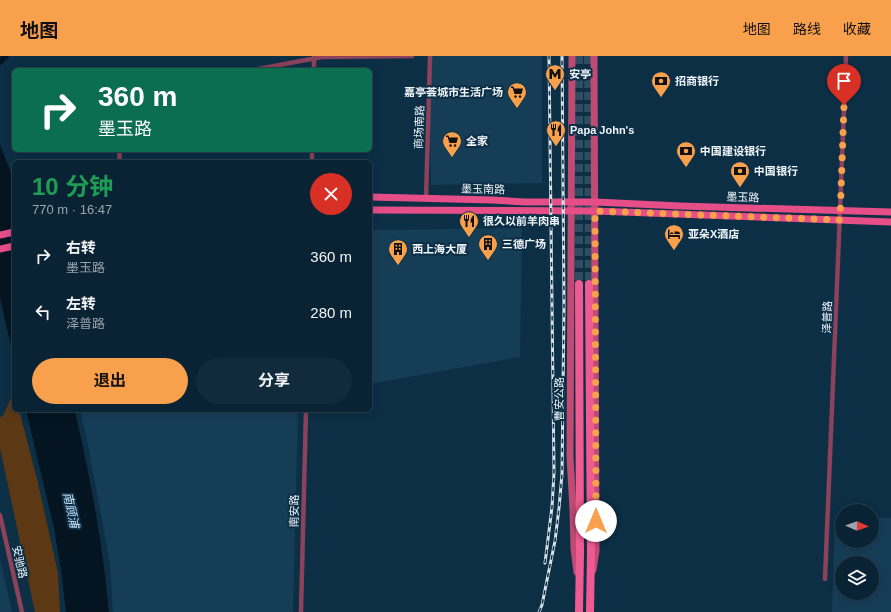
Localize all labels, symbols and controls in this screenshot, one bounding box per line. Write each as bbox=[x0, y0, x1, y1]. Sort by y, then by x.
text: 地图 bbox=[20, 20, 58, 41]
text: 地图 bbox=[743, 21, 771, 37]
text: 路线 bbox=[793, 21, 821, 37]
text: 收藏 bbox=[843, 21, 871, 37]
metro station icon: 安亭 bbox=[544, 63, 566, 91]
pin bbox=[827, 64, 861, 105]
place label: 安亭 bbox=[569, 68, 591, 80]
bank icon: 招商银行 bbox=[650, 70, 672, 98]
icon: arrive bbox=[833, 70, 855, 92]
place label: 招商银行 bbox=[675, 75, 719, 87]
text: 360 m bbox=[98, 81, 177, 112]
supermarket icon: 嘉亭荟城市生活广场 bbox=[506, 81, 528, 109]
icon: right bbox=[32, 84, 84, 136]
place label: 嘉亭荟城市生活广场 bbox=[404, 86, 503, 98]
street label: 商场南路 bbox=[412, 105, 426, 149]
text: 墨玉路 bbox=[98, 119, 152, 139]
restaurant icon: Papa John's bbox=[545, 119, 567, 147]
place label: Papa John's bbox=[570, 124, 634, 136]
supermarket icon: 全家 bbox=[441, 130, 463, 158]
place label: 全家 bbox=[466, 135, 488, 147]
bank icon: 中国建设银行 bbox=[675, 140, 697, 168]
place label: 中国建设银行 bbox=[700, 145, 766, 157]
bank icon: 中国银行 bbox=[729, 160, 751, 188]
place label: 中国银行 bbox=[754, 165, 798, 177]
text: 10 分钟 bbox=[32, 173, 113, 200]
button: close bbox=[310, 173, 352, 215]
street label: 墨玉南路 bbox=[461, 183, 505, 195]
street label: 墨玉路 bbox=[726, 190, 760, 204]
text: 770 m · 16:47 bbox=[32, 202, 112, 217]
restaurant icon: 很久以前羊肉串 bbox=[458, 210, 480, 238]
place label: 很久以前羊肉串 bbox=[483, 215, 560, 227]
hotel icon: 亚朵X酒店 bbox=[663, 223, 685, 251]
place label: 亚朵X酒店 bbox=[688, 228, 739, 240]
building icon: 三德广场 bbox=[477, 233, 499, 261]
building icon: 西上海大厦 bbox=[387, 238, 409, 266]
place label: 三德广场 bbox=[502, 238, 546, 250]
text: 右转 bbox=[66, 239, 96, 256]
place label: 西上海大厦 bbox=[412, 243, 467, 255]
icon: right bbox=[32, 245, 54, 267]
text: 360 m bbox=[310, 248, 352, 265]
text: 墨玉路 bbox=[66, 260, 105, 275]
text: 左转 bbox=[66, 295, 96, 312]
street label: 泽普路 bbox=[820, 300, 834, 334]
icon: left bbox=[32, 301, 54, 323]
text: 280 m bbox=[310, 304, 352, 321]
text: 泽普路 bbox=[66, 316, 105, 331]
button: 退出 bbox=[32, 358, 188, 404]
button: 分享 bbox=[196, 358, 352, 404]
street label: 曹安公路 bbox=[553, 377, 565, 421]
water label: 南顾浦 bbox=[60, 491, 82, 531]
street label: 南安路 bbox=[288, 494, 300, 528]
position arrow bbox=[575, 500, 617, 542]
north arrow bbox=[835, 504, 879, 548]
map controls bbox=[835, 504, 879, 600]
street label: 安驰路 bbox=[10, 545, 30, 579]
button: layers bbox=[835, 556, 879, 600]

